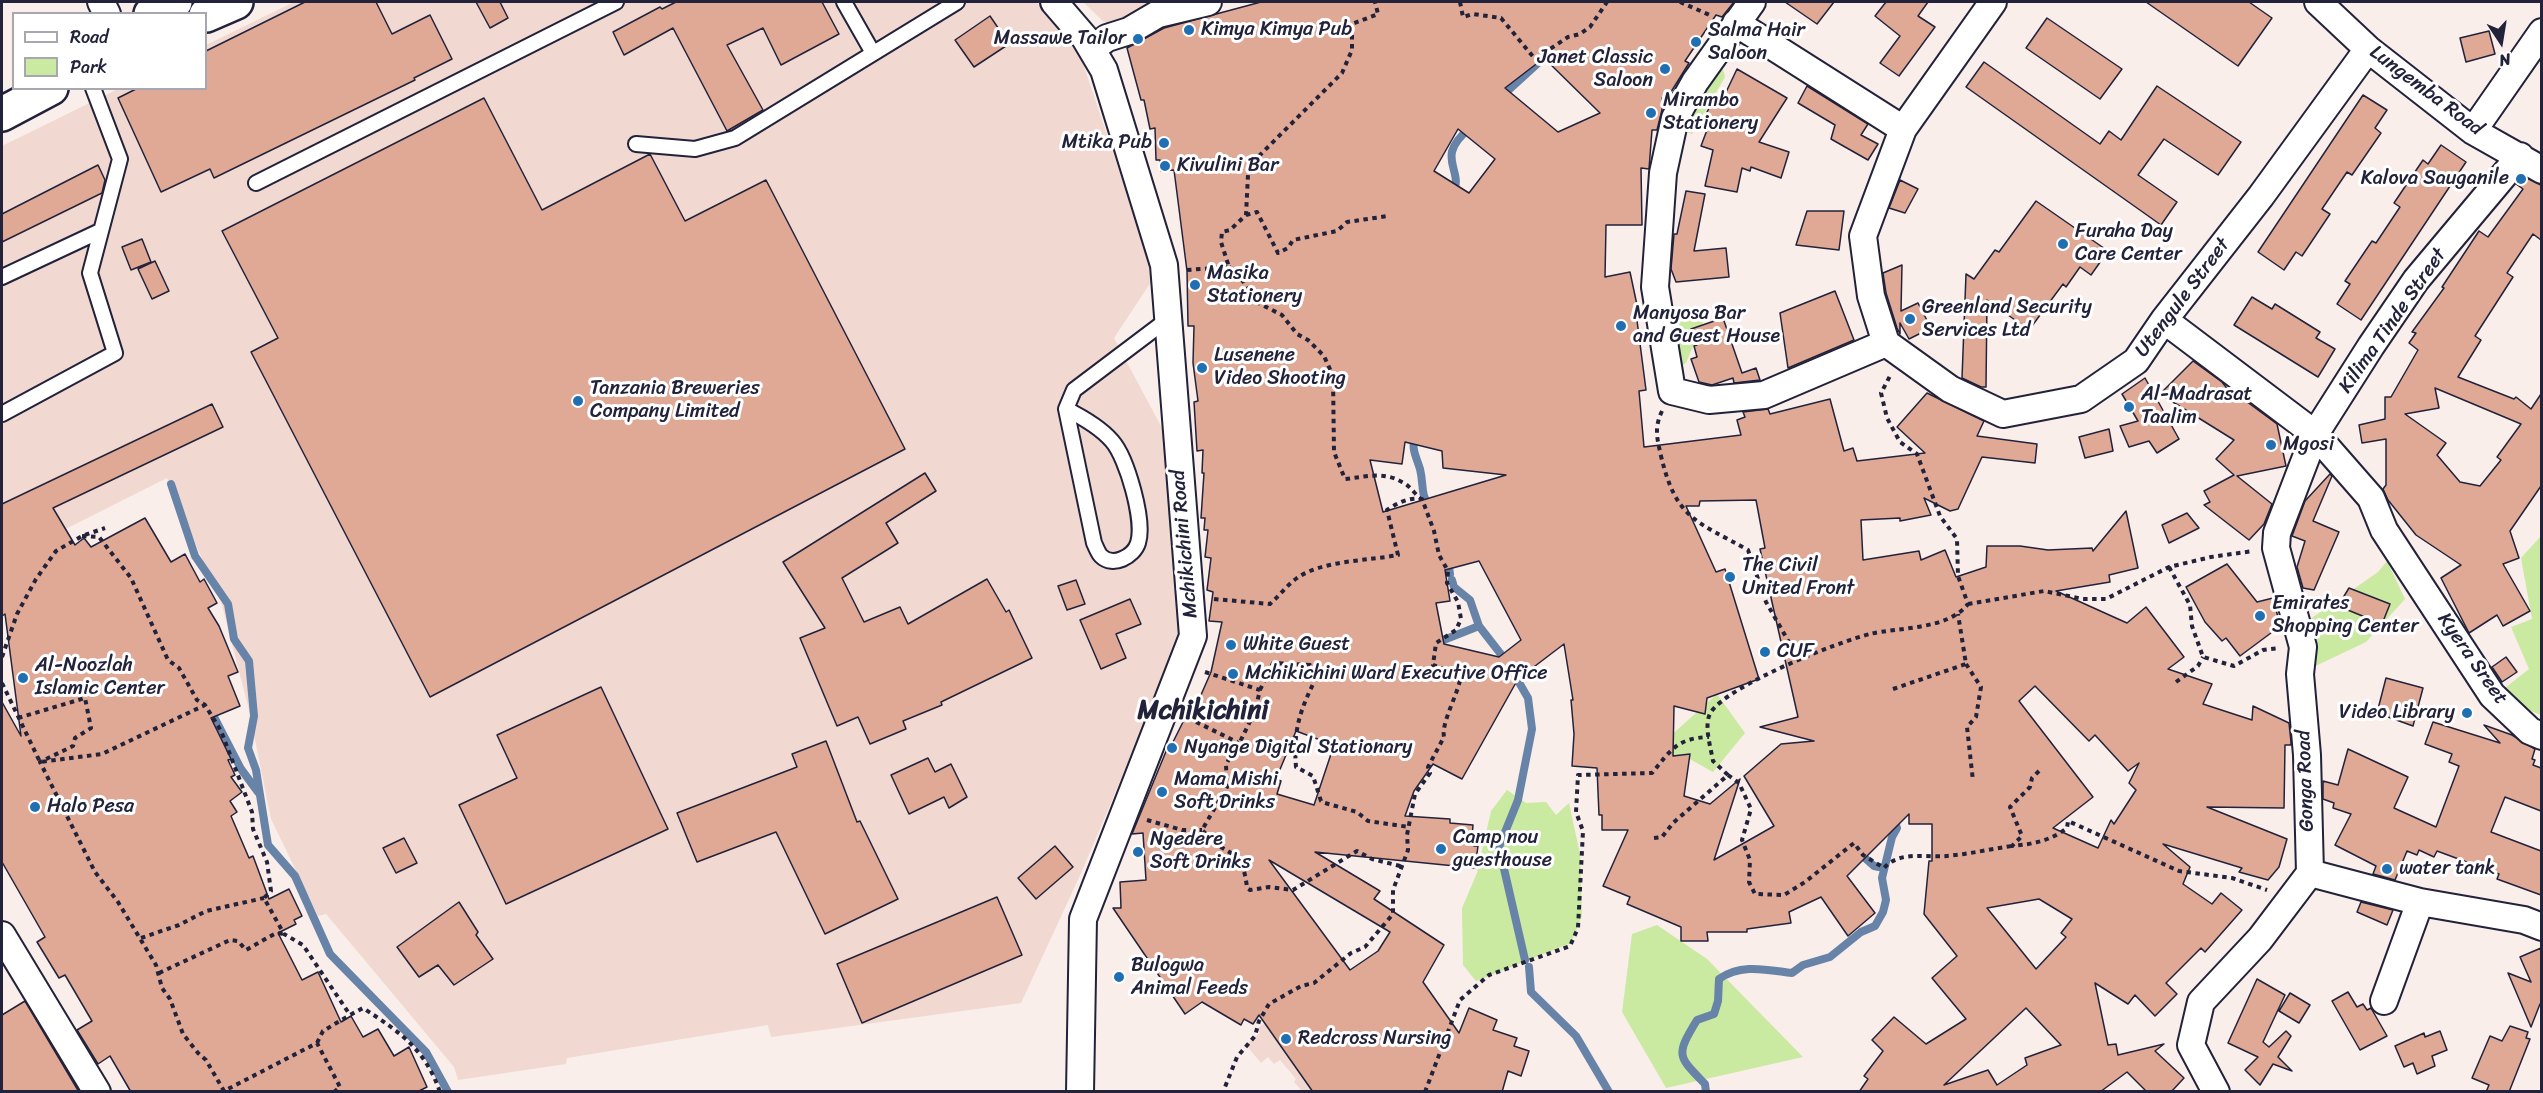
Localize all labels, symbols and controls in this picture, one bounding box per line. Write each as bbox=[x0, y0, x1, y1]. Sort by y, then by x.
legend bbox=[12, 12, 207, 90]
north arrow bbox=[2471, 12, 2531, 72]
place label: Kimya Kimya Pub bbox=[1201, 18, 1352, 42]
place label: Salma Hair Saloon bbox=[1708, 19, 1805, 66]
text: Road bbox=[70, 21, 109, 53]
marker: Kimya Kimya Pub bbox=[1182, 23, 1196, 37]
place label: Massawe Tailor bbox=[994, 27, 1126, 51]
marker: Massawe Tailor bbox=[1131, 32, 1145, 46]
marker: Salma Hair Saloon bbox=[1689, 35, 1703, 49]
street label: Lungemba Road bbox=[2365, 41, 2487, 141]
text: N bbox=[2496, 45, 2513, 75]
place label: Janet Classic Saloon bbox=[1537, 46, 1653, 93]
text: Park bbox=[70, 51, 107, 83]
marker: Janet Classic Saloon bbox=[1658, 62, 1672, 76]
place label: Mirambo Stationery bbox=[1663, 89, 1758, 136]
marker: Mirambo Stationery bbox=[1644, 106, 1658, 120]
place label: Mtika Pub bbox=[1062, 131, 1152, 155]
marker: Mtika Pub bbox=[1157, 136, 1171, 150]
place label: Kivulini Bar bbox=[1177, 154, 1278, 178]
marker: Kivulini Bar bbox=[1158, 159, 1172, 173]
place label: Kalova Sauganile bbox=[2361, 167, 2509, 191]
marker: Kalova Sauganile bbox=[2514, 172, 2528, 186]
place label: Furaha Day Care Center bbox=[2075, 220, 2182, 267]
street label: Utengule Street bbox=[2131, 234, 2235, 362]
marker: Furaha Day Care Center bbox=[2056, 237, 2070, 251]
street label: Kilima Tinde Street bbox=[2334, 244, 2452, 398]
place label: Masika Stationery bbox=[1207, 262, 1302, 309]
marker: Masika Stationery bbox=[1188, 278, 1202, 292]
place label: Greenland Security Services Ltd bbox=[1922, 296, 2092, 343]
place label: Manyosa Bar and Guest House bbox=[1633, 302, 1780, 349]
marker: Greenland Security Services Ltd bbox=[1903, 312, 1917, 326]
marker: Manyosa Bar and Guest House bbox=[1614, 319, 1628, 333]
place label: Lusenene Video Shooting bbox=[1214, 344, 1346, 391]
marker: Lusenene Video Shooting bbox=[1195, 361, 1209, 375]
place label: Tanzania Breweries Company Limited bbox=[590, 377, 760, 424]
place label: Al-Madrasat Taalim bbox=[2141, 383, 2252, 430]
marker: Tanzania Breweries Company Limited bbox=[571, 394, 585, 408]
marker: Al-Madrasat Taalim bbox=[2122, 400, 2136, 414]
place label: Mgosi bbox=[2283, 433, 2334, 457]
marker: Mgosi bbox=[2264, 438, 2278, 452]
street label: Mchikichini Road bbox=[1167, 469, 1203, 619]
place label: The Civil United Front bbox=[1742, 554, 1854, 601]
marker: The Civil United Front bbox=[1723, 570, 1737, 584]
place label: Emirates Shopping Center bbox=[2272, 592, 2419, 639]
marker: Emirates Shopping Center bbox=[2253, 609, 2267, 623]
street label: Kyera Sreet bbox=[2432, 609, 2512, 709]
place label: White Guest bbox=[1243, 633, 1350, 657]
marker: White Guest bbox=[1224, 638, 1238, 652]
place label: CUF bbox=[1777, 640, 1814, 664]
marker: CUF bbox=[1758, 645, 1772, 659]
place label: Al-Noozlah Islamic Center bbox=[35, 654, 165, 701]
place label: Mchikichini Ward Executive Office bbox=[1245, 662, 1548, 686]
marker: Mchikichini Ward Executive Office bbox=[1226, 667, 1240, 681]
marker: Al-Noozlah Islamic Center bbox=[16, 671, 30, 685]
district label: Mchikichini bbox=[1137, 695, 1269, 727]
place label: Video Library bbox=[2339, 701, 2455, 725]
marker: Video Library bbox=[2460, 706, 2474, 720]
street label: Gonga Road bbox=[2292, 730, 2320, 832]
place label: Nyange Digital Stationary bbox=[1184, 736, 1412, 760]
marker: Nyange Digital Stationary bbox=[1165, 741, 1179, 755]
place label: Mama Mishi Soft Drinks bbox=[1174, 768, 1278, 815]
marker: Mama Mishi Soft Drinks bbox=[1155, 785, 1169, 799]
place label: Halo Pesa bbox=[47, 795, 134, 819]
marker: Halo Pesa bbox=[28, 800, 42, 814]
place label: Camp nou guesthouse bbox=[1453, 826, 1552, 873]
place label: Ngedere Soft Drinks bbox=[1150, 828, 1251, 875]
marker: Camp nou guesthouse bbox=[1434, 842, 1448, 856]
marker: Ngedere Soft Drinks bbox=[1131, 845, 1145, 859]
place label: water tank bbox=[2399, 857, 2495, 881]
marker: water tank bbox=[2380, 862, 2394, 876]
place label: Bulogwa Animal Feeds bbox=[1131, 954, 1248, 1001]
marker: Bulogwa Animal Feeds bbox=[1112, 970, 1126, 984]
place label: Redcross Nursing bbox=[1298, 1027, 1451, 1051]
marker: Redcross Nursing bbox=[1279, 1032, 1293, 1046]

